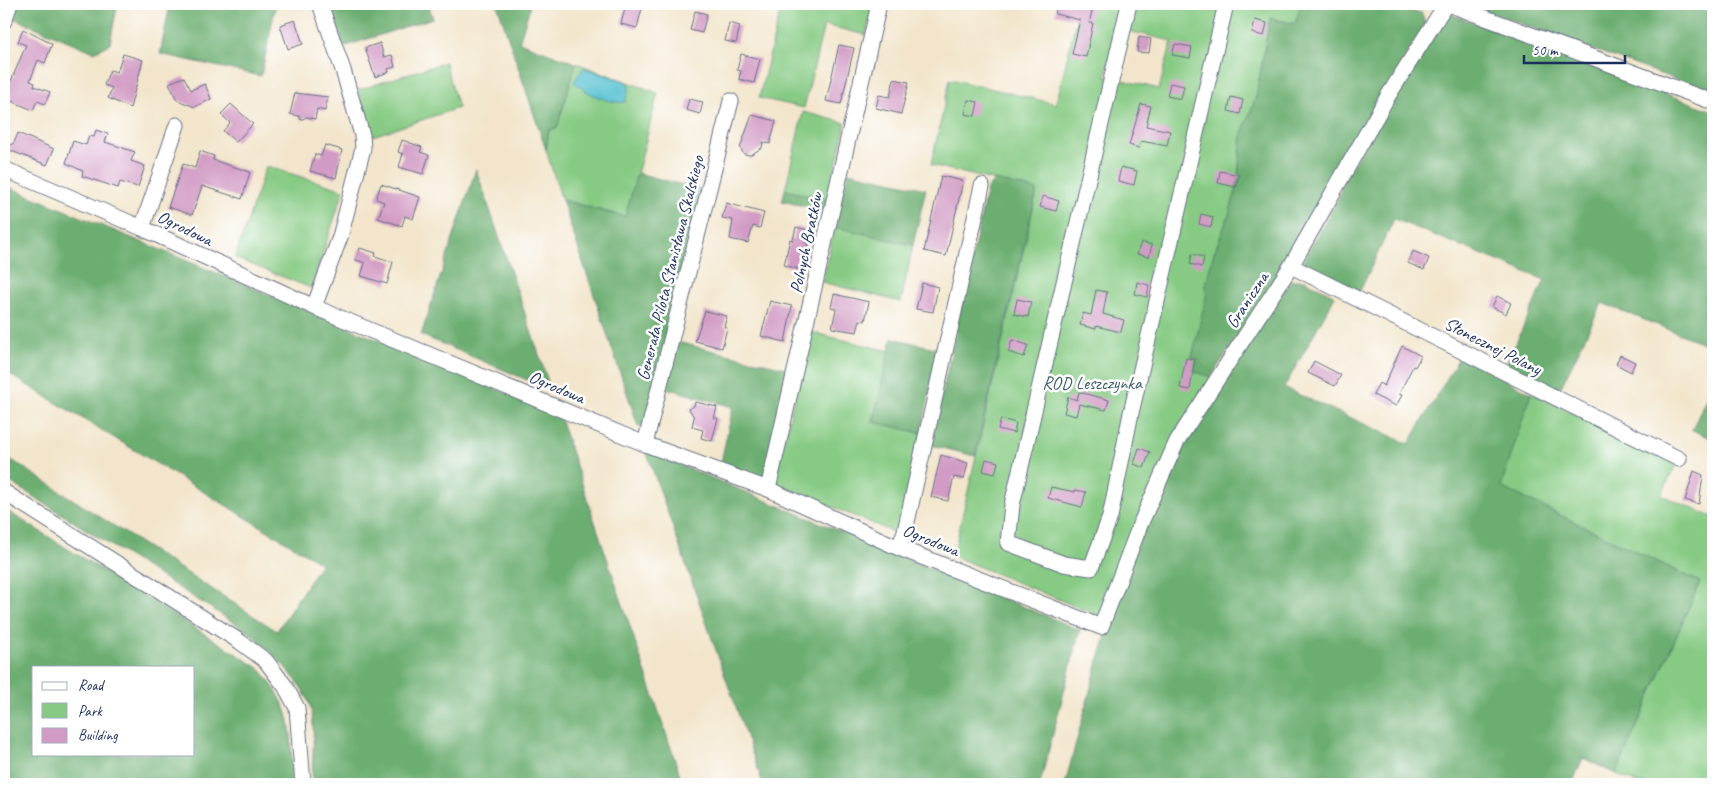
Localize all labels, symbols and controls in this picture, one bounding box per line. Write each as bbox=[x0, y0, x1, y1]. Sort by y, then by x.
scale bar bbox=[1524, 32, 1626, 64]
text: 50 m bbox=[1532, 41, 1559, 60]
street label: Generała Pilota Stanisława Skalskiego bbox=[631, 152, 709, 383]
street label: Polnych Bratków bbox=[785, 189, 828, 295]
street label: Ogrodowa bbox=[154, 205, 218, 251]
street label: Graniczna bbox=[1221, 267, 1274, 332]
street label: Słonecznej Polany bbox=[1441, 312, 1547, 381]
street label: Ogrodowa bbox=[526, 365, 590, 409]
park label: ROD Leszczynka bbox=[1042, 372, 1143, 394]
street label: Ogrodowa bbox=[900, 519, 964, 562]
legend bbox=[32, 666, 195, 756]
text: Road bbox=[78, 676, 105, 695]
text: Park bbox=[78, 702, 103, 721]
text: Building bbox=[78, 726, 118, 745]

